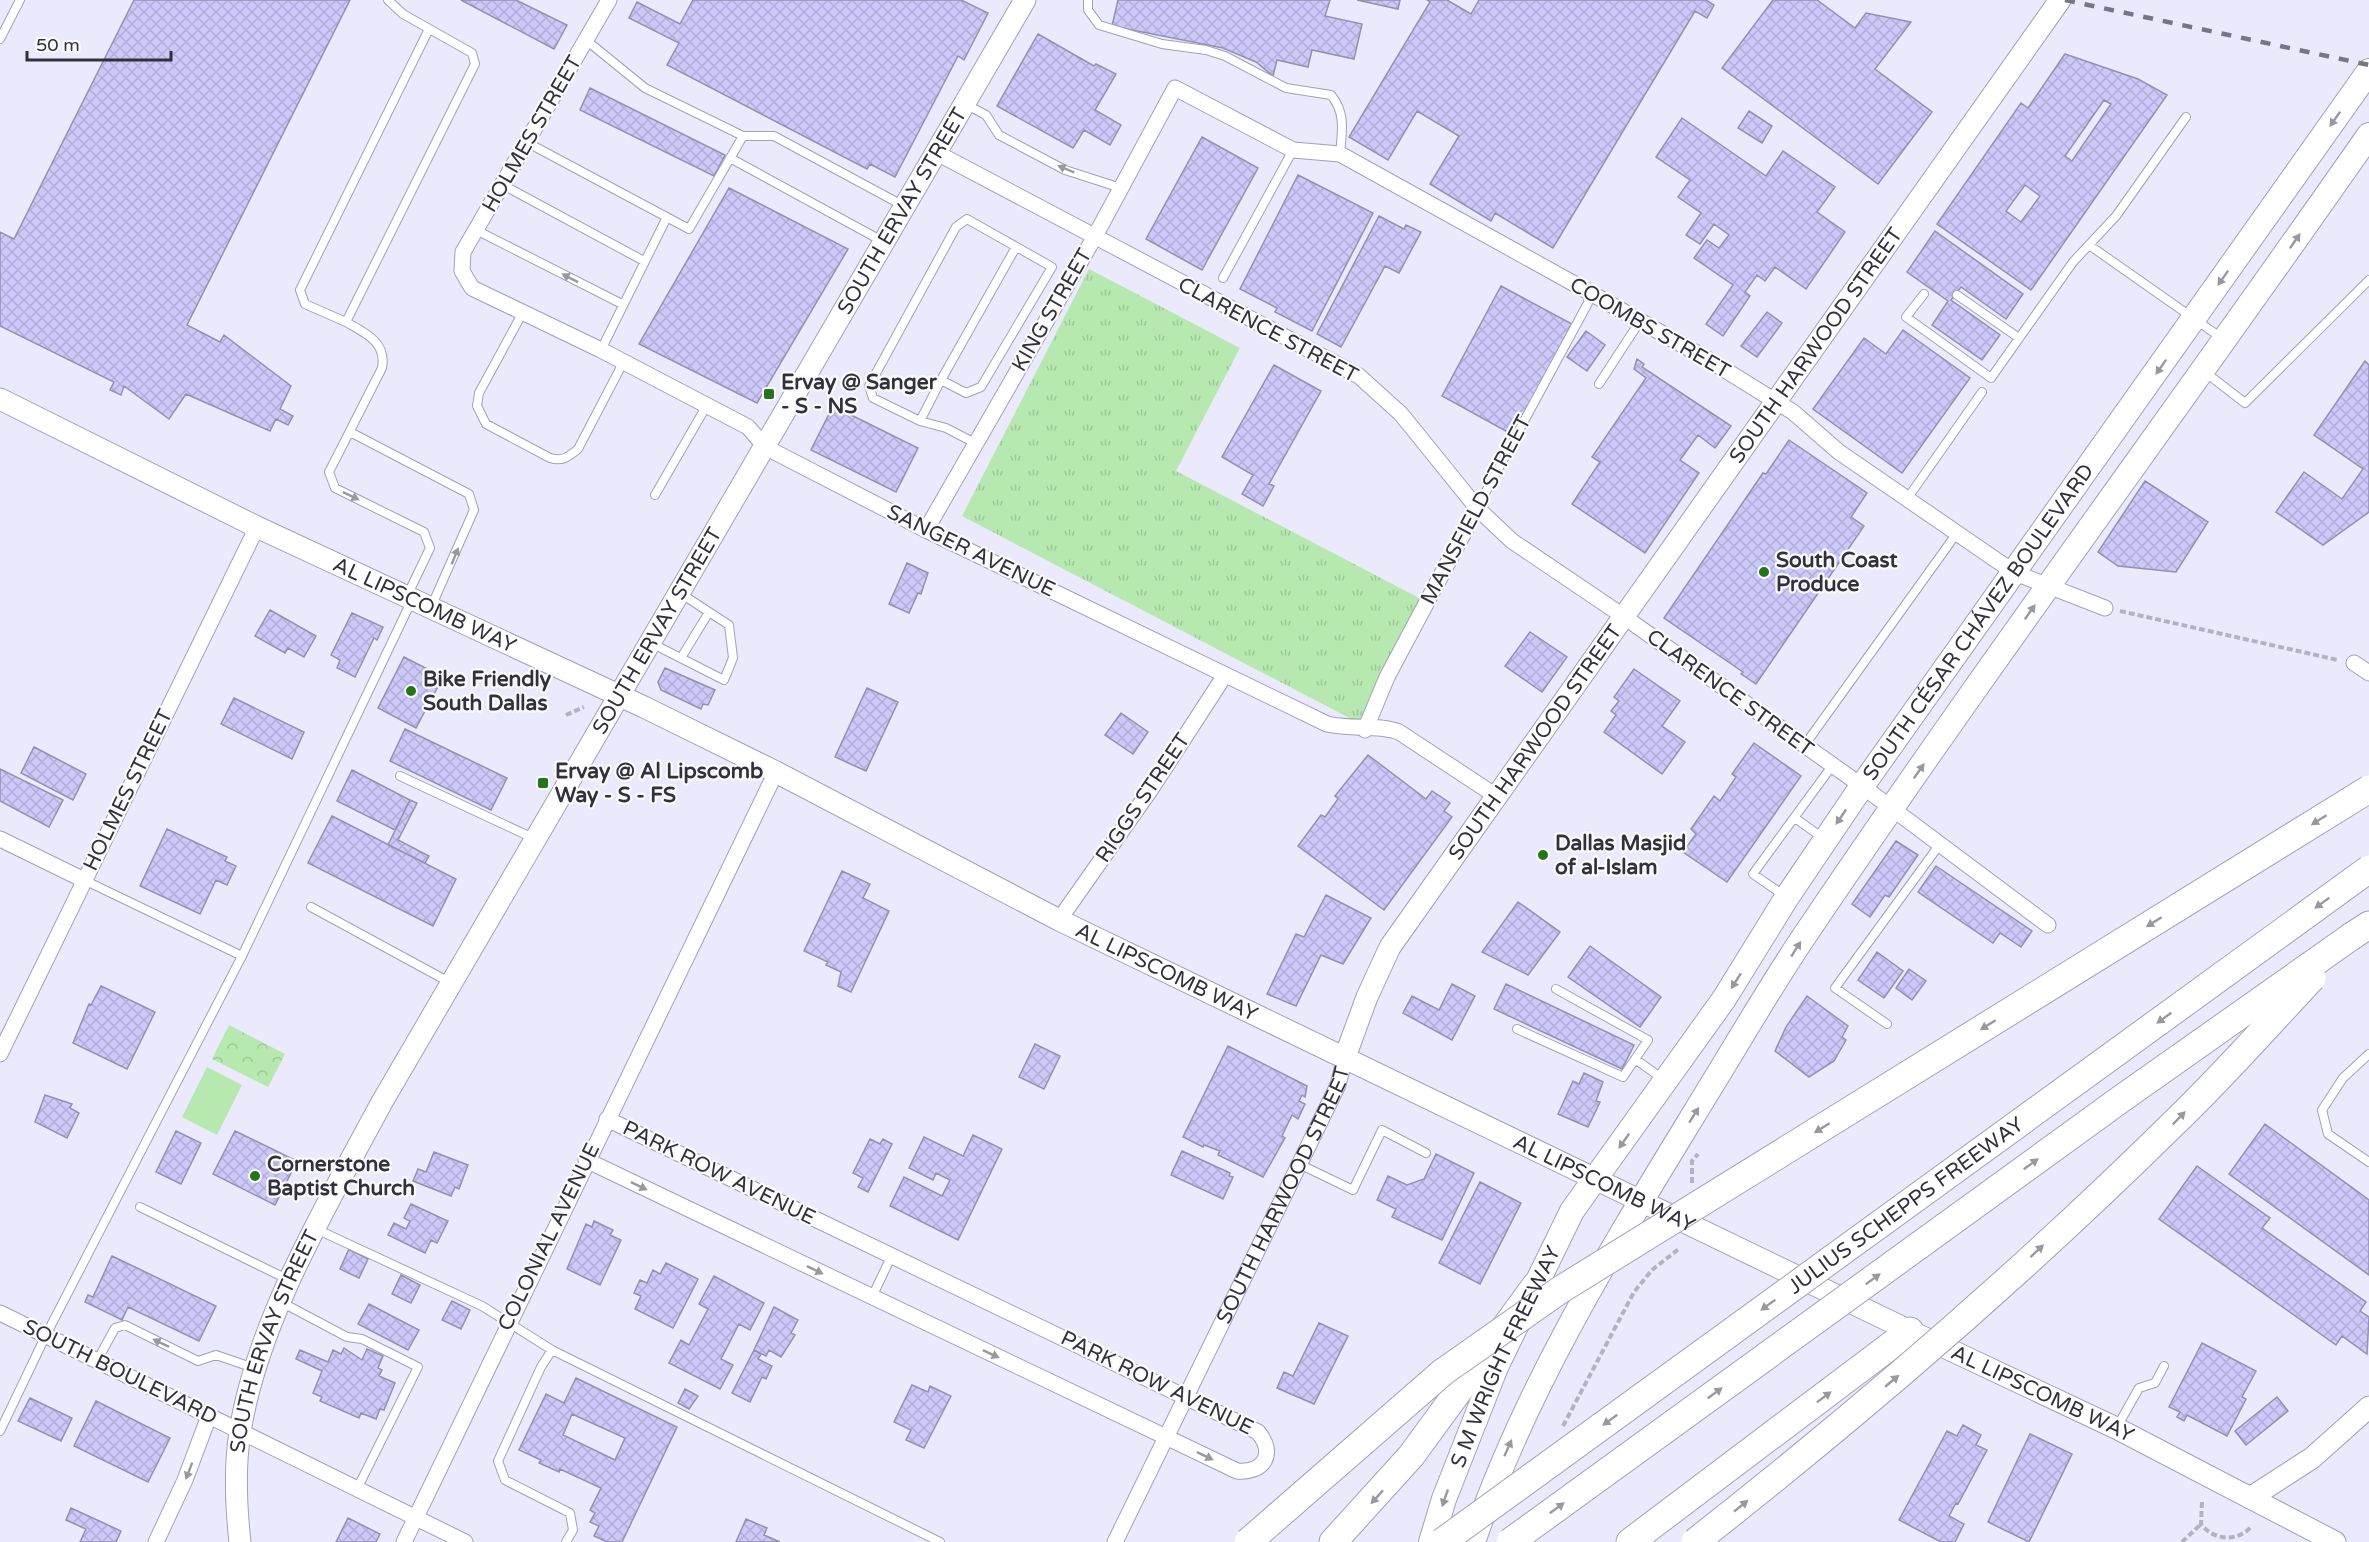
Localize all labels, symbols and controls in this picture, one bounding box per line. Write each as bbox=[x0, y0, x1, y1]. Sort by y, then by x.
scale bar bbox=[27, 24, 171, 62]
text: 50 m bbox=[36, 34, 80, 56]
street label: HOLMES STREET bbox=[477, 51, 587, 217]
street label: SOUTH ERVAY STREET bbox=[832, 103, 972, 319]
one-way arrow bbox=[2329, 110, 2341, 126]
one-way arrow bbox=[1056, 164, 1074, 174]
street label: SOUTH HARWOOD STREET bbox=[1724, 223, 1908, 468]
one-way arrow bbox=[2289, 234, 2301, 250]
street label: KING STREET bbox=[1007, 244, 1097, 376]
one-way arrow bbox=[2217, 270, 2229, 286]
street label: CLARENCE STREET bbox=[1174, 272, 1362, 388]
street label: COOMBS STREET bbox=[1565, 272, 1735, 384]
one-way arrow bbox=[561, 273, 578, 282]
one-way arrow bbox=[2155, 359, 2167, 375]
place label: Ervay @ Sanger - S - NS bbox=[781, 370, 938, 419]
marker: Ervay @ Sanger - S - NS bbox=[762, 387, 776, 401]
street label: MANSFIELD STREET bbox=[1415, 411, 1537, 609]
street label: SOUTH CÉSAR CHÁVEZ BOULEVARD bbox=[1857, 459, 2099, 785]
one-way arrow bbox=[343, 491, 360, 500]
street label: SANGER AVENUE bbox=[883, 499, 1059, 603]
street label: SOUTH ERVAY STREET bbox=[587, 523, 727, 738]
one-way arrow bbox=[450, 547, 460, 565]
place label: South Coast Produce bbox=[1776, 548, 1898, 597]
street label: AL LIPSCOMB WAY bbox=[329, 552, 520, 658]
marker: South Coast Produce bbox=[1757, 565, 1771, 579]
one-way arrow bbox=[2024, 604, 2036, 620]
street label: SOUTH HARWOOD STREET bbox=[1443, 619, 1627, 865]
street label: CLARENCE STREET bbox=[1642, 624, 1818, 762]
place label: Bike Friendly South Dallas bbox=[423, 667, 552, 716]
marker: Bike Friendly South Dallas bbox=[404, 684, 418, 698]
street label: HOLMES STREET bbox=[78, 705, 178, 875]
street label: RIGGS STREET bbox=[1091, 728, 1196, 867]
place label: Ervay @ Al Lipscomb Way - S - FS bbox=[555, 759, 763, 808]
one-way arrow bbox=[1913, 764, 1925, 780]
marker: Ervay @ Al Lipscomb Way - S - FS bbox=[536, 776, 550, 790]
one-way arrow bbox=[1835, 809, 1847, 825]
one-way arrow bbox=[2311, 814, 2327, 825]
place label: Dallas Masjid of al-Islam bbox=[1555, 831, 1686, 880]
marker: Dallas Masjid of al-Islam bbox=[1536, 848, 1550, 862]
one-way arrow bbox=[2314, 897, 2330, 909]
street label: AL LIPSCOMB WAY bbox=[1072, 917, 1262, 1027]
one-way arrow bbox=[2145, 917, 2162, 928]
one-way arrow bbox=[1790, 941, 1801, 957]
one-way arrow bbox=[1730, 973, 1741, 989]
one-way arrow bbox=[2156, 1012, 2172, 1024]
one-way arrow bbox=[1980, 1019, 1996, 1030]
street label: SOUTH HARWOOD STREET bbox=[1211, 1064, 1355, 1328]
one-way arrow bbox=[1688, 1107, 1699, 1123]
street label: JULIUS SCHEPPS FREEWAY bbox=[1783, 1111, 2028, 1299]
one-way arrow bbox=[2172, 1111, 2186, 1126]
street label: PARK ROW AVENUE bbox=[619, 1116, 819, 1230]
one-way arrow bbox=[1814, 1122, 1830, 1133]
street label: AL LIPSCOMB WAY bbox=[1509, 1129, 1699, 1238]
one-way arrow bbox=[1618, 1133, 1630, 1149]
street label: COLONIAL AVENUE bbox=[493, 1139, 605, 1335]
place label: Cornerstone Baptist Church bbox=[267, 1152, 415, 1201]
one-way arrow bbox=[2022, 1158, 2038, 1170]
marker: Cornerstone Baptist Church bbox=[248, 1169, 262, 1183]
one-way arrow bbox=[630, 1181, 647, 1190]
street label: SOUTH ERVAY STREET bbox=[225, 1226, 324, 1454]
street label: S M WRIGHT FREEWAY bbox=[1445, 1242, 1566, 1471]
one-way arrow bbox=[2030, 1245, 2044, 1259]
one-way arrow bbox=[806, 1265, 823, 1274]
one-way arrow bbox=[1865, 1273, 1881, 1285]
one-way arrow bbox=[1761, 1299, 1777, 1311]
street label: SOUTH BOULEVARD bbox=[19, 1314, 221, 1430]
street label: PARK ROW AVENUE bbox=[1057, 1326, 1257, 1440]
one-way arrow bbox=[153, 1338, 170, 1347]
street label: AL LIPSCOMB WAY bbox=[1947, 1340, 2138, 1448]
one-way arrow bbox=[982, 1349, 999, 1358]
one-way arrow bbox=[1884, 1375, 1900, 1388]
one-way arrow bbox=[1707, 1387, 1723, 1399]
one-way arrow bbox=[1815, 1391, 1831, 1403]
one-way arrow bbox=[1603, 1414, 1619, 1426]
one-way arrow bbox=[1504, 1439, 1513, 1457]
one-way arrow bbox=[1196, 1451, 1213, 1460]
one-way arrow bbox=[183, 1462, 193, 1480]
one-way arrow bbox=[1439, 1489, 1449, 1507]
one-way arrow bbox=[1370, 1490, 1384, 1504]
one-way arrow bbox=[1734, 1500, 1749, 1512]
one-way arrow bbox=[1550, 1502, 1565, 1514]

